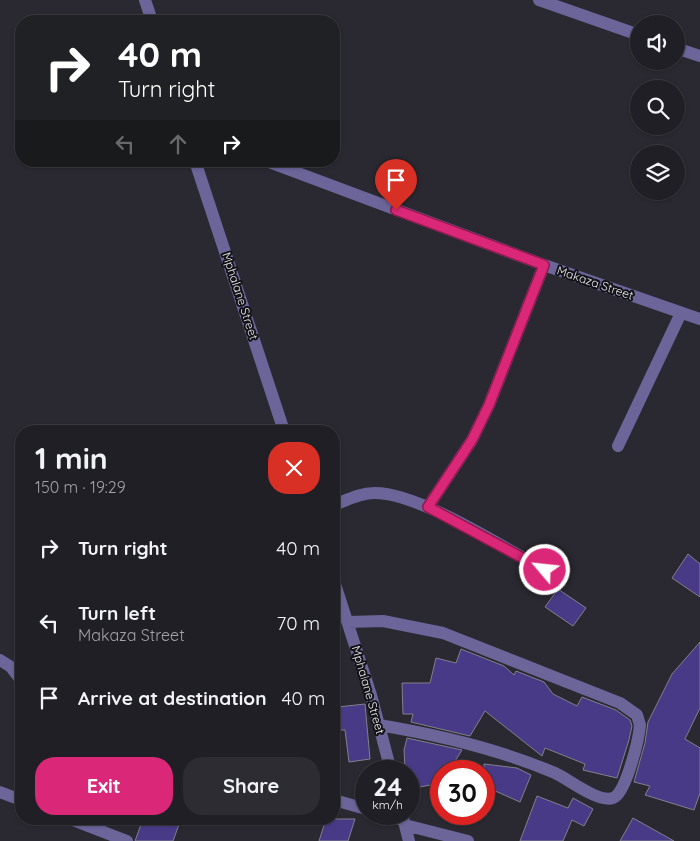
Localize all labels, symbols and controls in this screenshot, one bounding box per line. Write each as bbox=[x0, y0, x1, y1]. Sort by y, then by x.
map controls bbox=[630, 15, 685, 200]
button: sound bbox=[630, 15, 685, 70]
text: 40 m bbox=[118, 32, 202, 76]
icon: right bbox=[35, 35, 100, 100]
text: Turn right bbox=[118, 75, 215, 103]
button: search bbox=[630, 80, 685, 135]
icon: left bbox=[111, 130, 139, 158]
icon: ahead bbox=[164, 130, 192, 158]
icon: right bbox=[217, 130, 245, 158]
button: layers bbox=[630, 145, 685, 200]
pin bbox=[375, 159, 417, 210]
icon: arrive bbox=[382, 166, 410, 194]
street label: Mphalane Street bbox=[219, 250, 262, 341]
street label: Makaza Street bbox=[555, 262, 635, 303]
text: 1 min bbox=[35, 439, 108, 477]
button: close bbox=[268, 442, 320, 494]
text: 150 m · 19:29 bbox=[35, 477, 126, 497]
icon: right bbox=[35, 534, 63, 562]
text: Turn right bbox=[78, 536, 167, 560]
text: 40 m bbox=[276, 536, 320, 560]
position arrow bbox=[518, 543, 570, 595]
text: Turn left bbox=[78, 601, 156, 625]
icon: left bbox=[35, 609, 63, 637]
text: 70 m bbox=[276, 611, 320, 635]
text: Makaza Street bbox=[78, 625, 185, 645]
street label: Mphalane Street bbox=[349, 644, 388, 736]
icon: arrive bbox=[35, 684, 63, 712]
text: Arrive at destination bbox=[78, 686, 267, 710]
text: 40 m bbox=[282, 686, 325, 710]
button: Exit bbox=[35, 757, 173, 815]
button: Share bbox=[183, 757, 320, 815]
speed limit sign: 30 bbox=[430, 760, 495, 825]
text: 24 bbox=[373, 771, 402, 802]
text: km/h bbox=[372, 797, 403, 812]

